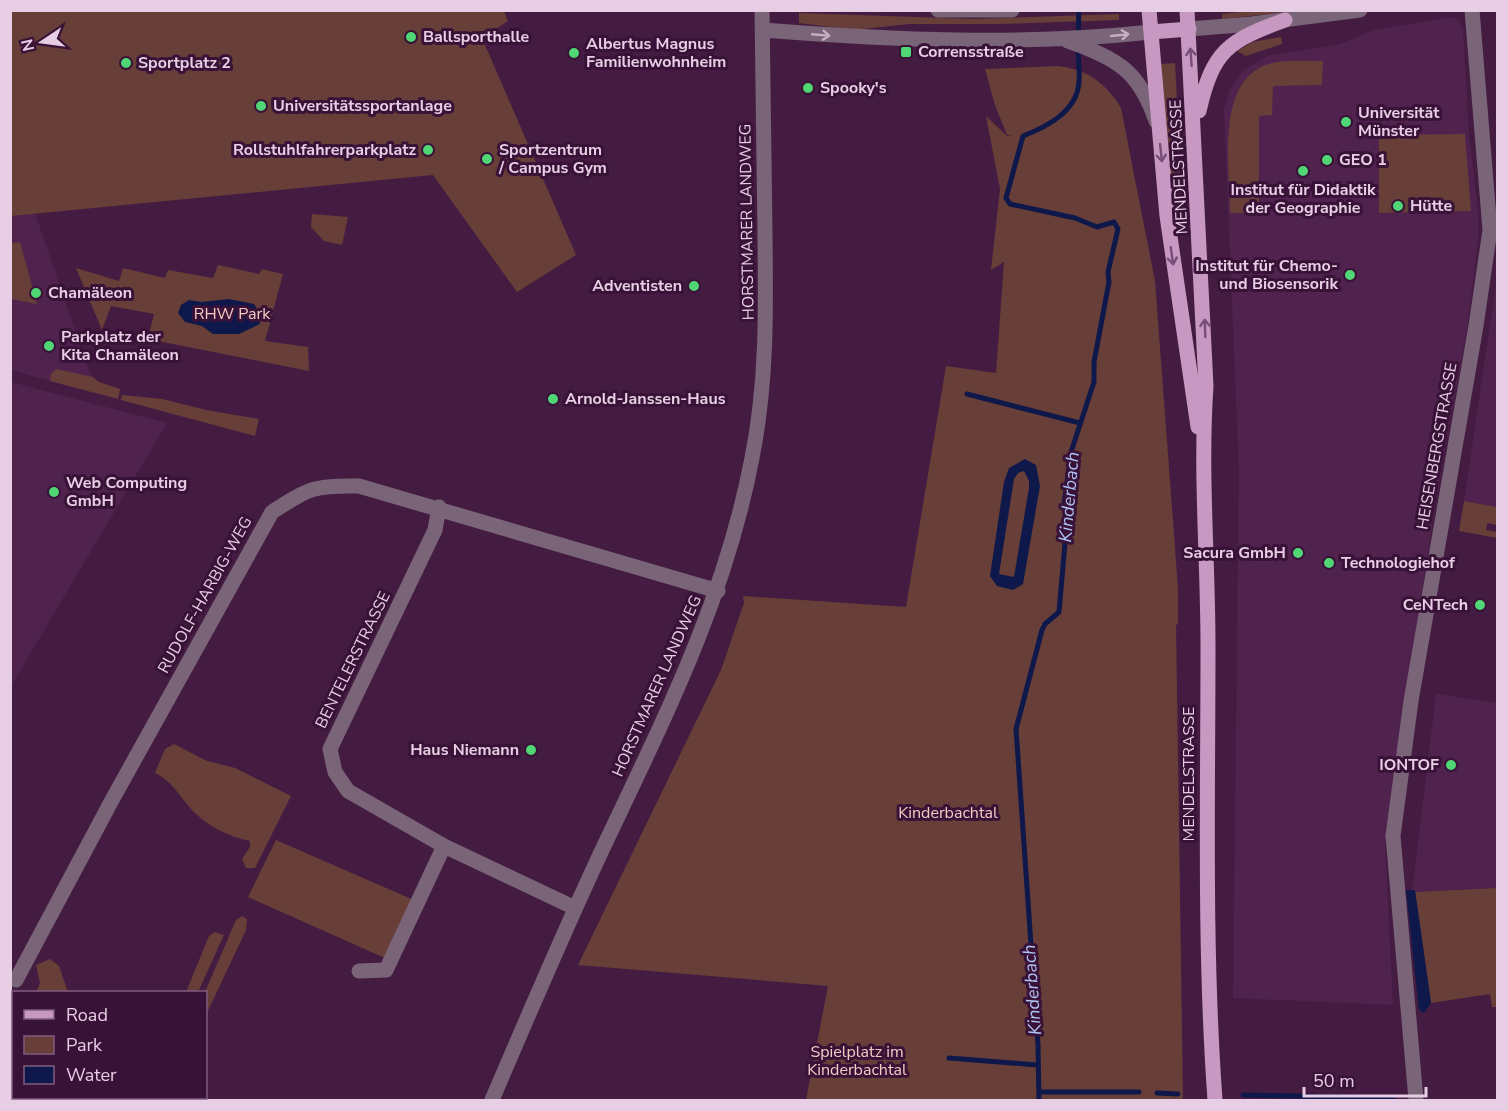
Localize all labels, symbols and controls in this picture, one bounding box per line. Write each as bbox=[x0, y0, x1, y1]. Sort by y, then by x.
north arrow bbox=[12, 12, 72, 72]
place label: Ballsporthalle bbox=[423, 26, 530, 48]
marker: Ballsporthalle bbox=[404, 30, 418, 44]
one-way arrow bbox=[810, 30, 830, 41]
one-way arrow bbox=[1110, 30, 1130, 41]
place label: Albertus Magnus Familienwohnheim bbox=[586, 33, 726, 73]
text: N bbox=[16, 37, 40, 53]
place label: Corrensstraße bbox=[918, 41, 1024, 63]
marker: Corrensstraße bbox=[899, 45, 913, 59]
marker: Albertus Magnus Familienwohnheim bbox=[567, 46, 581, 60]
one-way arrow bbox=[1185, 48, 1196, 68]
place label: Sportplatz 2 bbox=[138, 52, 231, 74]
marker: Sportplatz 2 bbox=[119, 56, 133, 70]
place label: Spooky's bbox=[820, 77, 887, 99]
marker: Spooky's bbox=[801, 81, 815, 95]
place label: Universitätssportanlage bbox=[273, 95, 452, 117]
marker: Universitätssportanlage bbox=[254, 99, 268, 113]
street label: MENDELSTRASSE bbox=[1164, 99, 1194, 235]
place label: Universität Münster bbox=[1358, 102, 1440, 142]
marker: Universität Münster bbox=[1339, 115, 1353, 129]
street label: HORSTMARER LANDWEG bbox=[734, 124, 760, 320]
place label: Rollstuhlfahrerparkplatz bbox=[233, 139, 416, 161]
place label: Sportzentrum / Campus Gym bbox=[498, 139, 607, 179]
marker: Rollstuhlfahrerparkplatz bbox=[421, 143, 435, 157]
one-way arrow bbox=[1156, 143, 1167, 163]
place label: GEO 1 bbox=[1339, 149, 1387, 171]
marker: Sportzentrum / Campus Gym bbox=[480, 152, 494, 166]
marker: GEO 1 bbox=[1320, 153, 1334, 167]
marker: Institut für Didaktik der Geographie bbox=[1296, 164, 1310, 178]
place label: Institut für Didaktik der Geographie bbox=[1230, 179, 1376, 219]
place label: Hütte bbox=[1410, 195, 1452, 217]
marker: Hütte bbox=[1391, 199, 1405, 213]
one-way arrow bbox=[1167, 246, 1178, 266]
place label: Institut für Chemo- und Biosensorik bbox=[1195, 255, 1338, 295]
marker: Institut für Chemo- und Biosensorik bbox=[1343, 268, 1357, 282]
place label: Adventisten bbox=[592, 275, 682, 297]
marker: Adventisten bbox=[687, 279, 701, 293]
place label: Chamäleon bbox=[48, 282, 132, 304]
marker: Chamäleon bbox=[29, 286, 43, 300]
park label: RHW Park bbox=[194, 303, 271, 325]
one-way arrow bbox=[1199, 318, 1210, 338]
place label: Parkplatz der Kita Chamäleon bbox=[61, 326, 179, 366]
marker: Parkplatz der Kita Chamäleon bbox=[42, 339, 56, 353]
street label: HEISENBERGSTRASSE bbox=[1411, 361, 1463, 531]
place label: Arnold-Janssen-Haus bbox=[565, 388, 726, 410]
marker: Arnold-Janssen-Haus bbox=[546, 392, 560, 406]
water label: Kinderbach bbox=[1053, 451, 1085, 543]
place label: Web Computing GmbH bbox=[66, 472, 187, 512]
marker: Web Computing GmbH bbox=[47, 485, 61, 499]
street label: RUDOLF-HARBIG-WEG bbox=[153, 513, 257, 677]
place label: Sacura GmbH bbox=[1183, 542, 1286, 564]
marker: Sacura GmbH bbox=[1291, 546, 1305, 560]
place label: Technologiehof bbox=[1341, 552, 1456, 574]
marker: Technologiehof bbox=[1322, 556, 1336, 570]
street label: BENTELERSTRASSE bbox=[310, 588, 396, 732]
street label: HORSTMARER LANDWEG bbox=[607, 592, 707, 780]
place label: CeNTech bbox=[1403, 594, 1468, 616]
marker: CeNTech bbox=[1473, 598, 1487, 612]
street label: MENDELSTRASSE bbox=[1178, 707, 1200, 841]
place label: Haus Niemann bbox=[410, 739, 519, 761]
marker: Haus Niemann bbox=[524, 743, 538, 757]
place label: IONTOF bbox=[1379, 754, 1439, 776]
marker: IONTOF bbox=[1444, 758, 1458, 772]
park label: Kinderbachtal bbox=[898, 802, 998, 824]
water label: Kinderbach bbox=[1017, 944, 1047, 1036]
legend bbox=[12, 991, 207, 1099]
text: Road bbox=[66, 1003, 108, 1027]
text: Park bbox=[66, 1033, 103, 1057]
park label: Spielplatz im Kinderbachtal bbox=[807, 1041, 907, 1081]
scale bar bbox=[1304, 1060, 1426, 1098]
text: Water bbox=[66, 1063, 117, 1087]
text: 50 m bbox=[1313, 1069, 1355, 1093]

